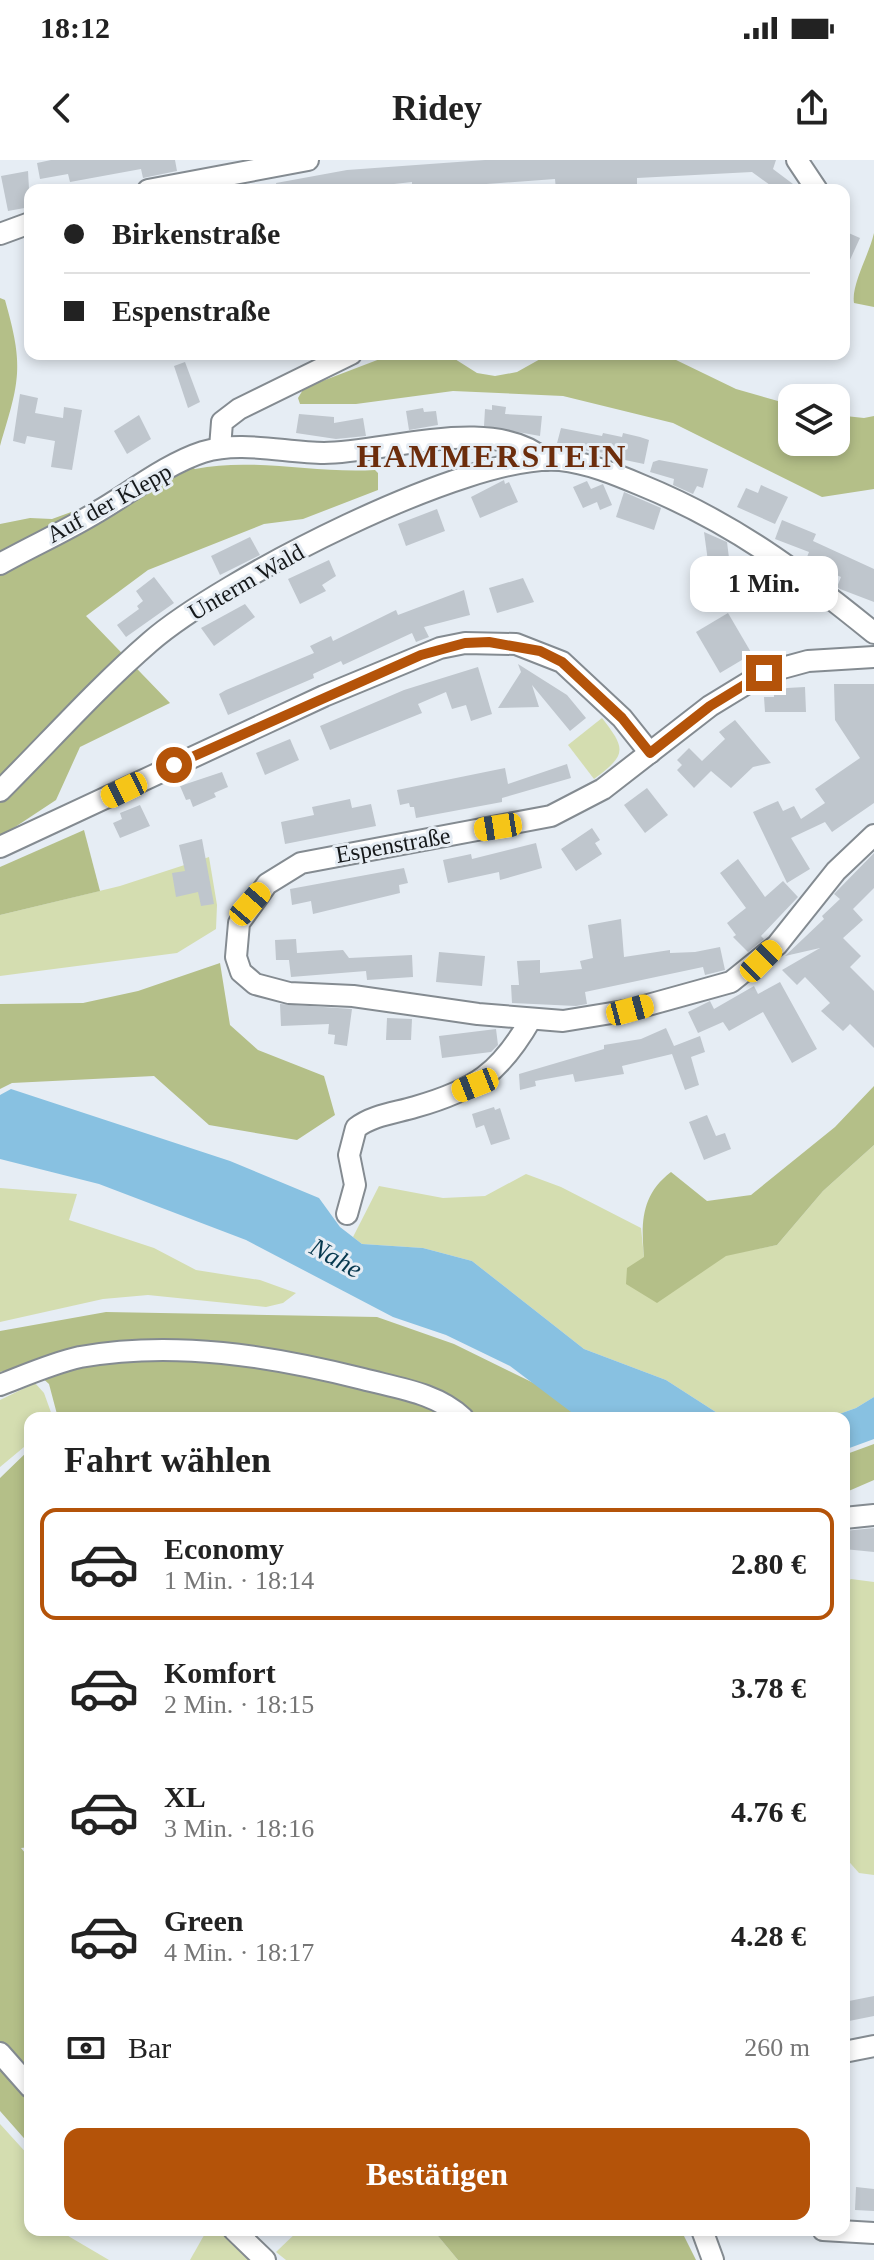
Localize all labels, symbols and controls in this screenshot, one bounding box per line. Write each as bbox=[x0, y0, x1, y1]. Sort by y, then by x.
text: 18:12 bbox=[40, 11, 110, 44]
icon: back bbox=[40, 86, 84, 130]
icon: share bbox=[790, 86, 834, 130]
text: Ridey bbox=[392, 88, 482, 128]
text: Birkenstraße bbox=[112, 217, 280, 250]
text: Espenstraße bbox=[112, 294, 270, 327]
map controls bbox=[778, 384, 850, 456]
button: layers bbox=[778, 384, 850, 456]
district label: HAMMERSTEIN bbox=[357, 438, 627, 474]
street label: Auf der Klepp bbox=[42, 458, 176, 548]
street label: Unterm Wald bbox=[184, 539, 308, 625]
callout: 1 Min. bbox=[690, 557, 838, 613]
text: 1 Min. bbox=[728, 569, 800, 598]
route end bbox=[746, 655, 782, 691]
route start bbox=[156, 747, 192, 783]
car bbox=[97, 769, 151, 811]
car bbox=[472, 811, 524, 843]
street label: Espenstraße bbox=[334, 822, 452, 868]
car bbox=[225, 878, 275, 930]
car bbox=[736, 936, 786, 986]
car bbox=[604, 992, 656, 1028]
car bbox=[448, 1065, 502, 1105]
water label: Nahe bbox=[304, 1232, 367, 1284]
text: Fahrt wählen bbox=[64, 1440, 271, 1480]
icon: car bbox=[68, 1528, 140, 1600]
text: Economy bbox=[164, 1532, 284, 1565]
text: 2.80 € bbox=[731, 1547, 806, 1580]
text: 1 Min. · 18:14 bbox=[164, 1566, 314, 1595]
icon: car bbox=[68, 1652, 140, 1724]
text: Komfort bbox=[164, 1656, 276, 1689]
text: 3.78 € bbox=[731, 1671, 806, 1704]
text: 2 Min. · 18:15 bbox=[164, 1690, 314, 1719]
icon: car bbox=[68, 1776, 140, 1848]
text: XL bbox=[164, 1780, 206, 1813]
text: 4.76 € bbox=[731, 1795, 806, 1828]
text: 3 Min. · 18:16 bbox=[164, 1814, 314, 1843]
icon: car bbox=[68, 1900, 140, 1972]
text: Green bbox=[164, 1904, 243, 1937]
text: 4.28 € bbox=[731, 1919, 806, 1952]
text: 4 Min. · 18:17 bbox=[164, 1938, 314, 1967]
icon: cash bbox=[64, 2026, 108, 2070]
text: Bar bbox=[128, 2031, 171, 2064]
text: 260 m bbox=[744, 2033, 810, 2062]
button: Bestätigen bbox=[64, 2128, 810, 2220]

